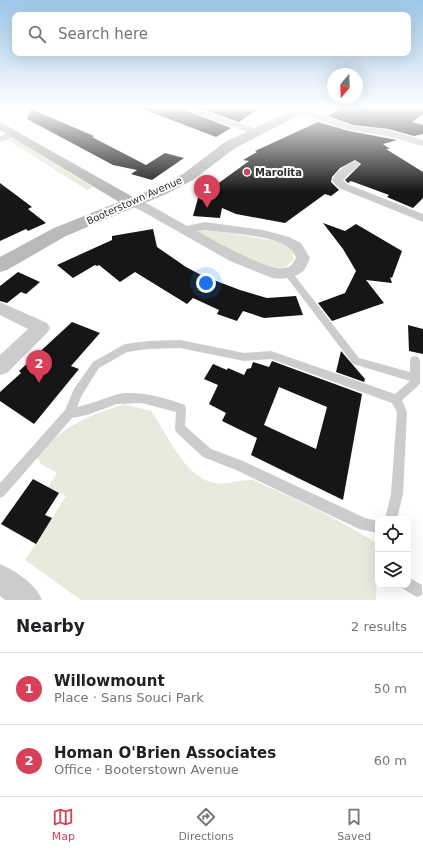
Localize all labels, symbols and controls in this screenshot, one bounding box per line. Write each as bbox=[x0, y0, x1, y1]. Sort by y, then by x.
search box bbox=[12, 12, 411, 56]
icon: search bbox=[26, 23, 48, 45]
text: Search here bbox=[58, 25, 148, 43]
north arrow bbox=[327, 68, 363, 104]
marker: Marolita bbox=[242, 167, 252, 177]
place label: Marolita bbox=[255, 167, 302, 178]
street label: Booterstown Avenue bbox=[85, 174, 184, 227]
pin: 1 bbox=[194, 175, 220, 208]
your location bbox=[196, 273, 216, 293]
pin: 2 bbox=[26, 350, 52, 383]
map controls bbox=[375, 516, 411, 588]
button: locate bbox=[375, 516, 411, 552]
button: layers bbox=[375, 552, 411, 588]
text: Nearby bbox=[16, 616, 85, 636]
text: 2 results bbox=[351, 619, 407, 634]
text: Willowmount bbox=[54, 672, 165, 690]
text: 1 bbox=[24, 681, 34, 696]
text: 50 m bbox=[374, 681, 407, 696]
text: Place · Sans Souci Park bbox=[54, 690, 204, 705]
text: Homan O'Brien Associates bbox=[54, 744, 276, 762]
text: 2 bbox=[24, 753, 34, 768]
text: 60 m bbox=[374, 753, 407, 768]
text: Office · Booterstown Avenue bbox=[54, 762, 239, 777]
tab: Map bbox=[52, 806, 75, 843]
tab: Directions bbox=[178, 806, 234, 843]
tab: Saved bbox=[337, 806, 371, 843]

